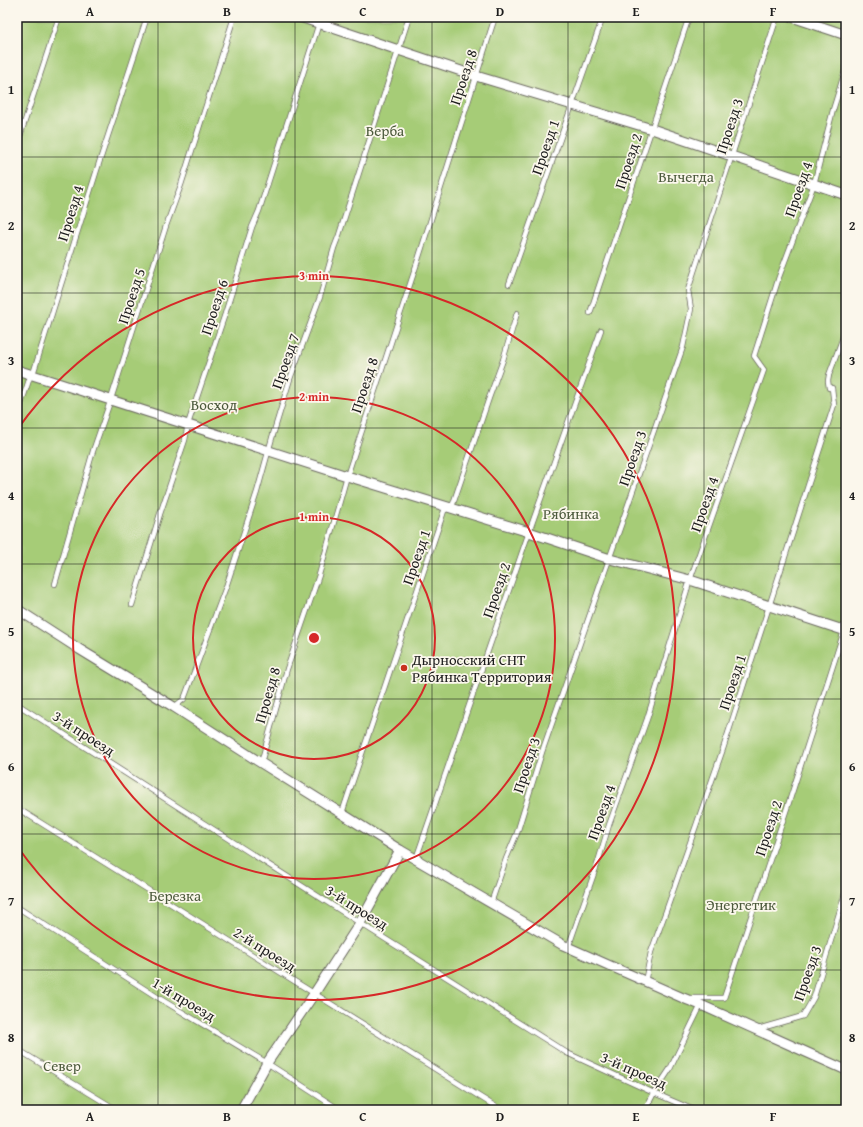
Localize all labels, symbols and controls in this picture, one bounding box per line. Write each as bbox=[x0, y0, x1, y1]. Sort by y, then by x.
text: A bbox=[86, 2, 95, 21]
text: B bbox=[223, 2, 231, 21]
text: C bbox=[359, 2, 367, 21]
text: D bbox=[496, 2, 504, 21]
text: E bbox=[633, 2, 640, 21]
text: F bbox=[770, 2, 777, 21]
street label: Проезд 8 bbox=[444, 46, 482, 108]
text: 1 bbox=[8, 80, 14, 99]
text: 1 bbox=[849, 80, 855, 99]
street label: Проезд 3 bbox=[710, 95, 748, 157]
street label: Проезд 1 bbox=[526, 116, 564, 178]
park label: Верба bbox=[366, 120, 405, 141]
street label: Проезд 2 bbox=[609, 130, 647, 192]
street label: Проезд 4 bbox=[779, 158, 817, 220]
park label: Вычегда bbox=[658, 166, 715, 187]
street label: Проезд 4 bbox=[52, 182, 88, 244]
text: 2 bbox=[8, 216, 15, 235]
text: 2 bbox=[849, 216, 856, 235]
street label: Проезд 5 bbox=[112, 265, 150, 327]
text: 3 min bbox=[299, 267, 329, 284]
street label: Проезд 6 bbox=[195, 276, 233, 338]
street label: Проезд 7 bbox=[266, 330, 304, 392]
text: 3 bbox=[8, 351, 14, 370]
text: 3 bbox=[849, 351, 855, 370]
street label: Проезд 8 bbox=[345, 354, 383, 416]
text: 2 min bbox=[299, 388, 329, 405]
park label: Восход bbox=[191, 394, 237, 415]
street label: Проезд 3 bbox=[613, 427, 651, 489]
street label: Проезд 4 bbox=[685, 473, 723, 535]
text: 4 bbox=[8, 486, 15, 505]
text: 4 bbox=[849, 486, 856, 505]
park label: Рябинка bbox=[543, 503, 600, 524]
text: 1 min bbox=[299, 508, 329, 525]
street label: Проезд 1 bbox=[397, 526, 435, 588]
street label: Проезд 2 bbox=[477, 559, 515, 621]
text: 5 bbox=[8, 622, 15, 641]
text: 5 bbox=[849, 622, 856, 641]
centre of rings bbox=[307, 631, 321, 645]
place label: Дырносский СНТ Рябинка Территория bbox=[411, 649, 552, 687]
street label: Проезд 1 bbox=[713, 651, 751, 713]
marker: Дырносский СНТ Рябинка Территория bbox=[399, 663, 409, 673]
street label: Проезд 8 bbox=[249, 664, 285, 726]
street label: 3-й проезд bbox=[49, 705, 119, 761]
street label: Проезд 3 bbox=[507, 734, 545, 796]
text: 6 bbox=[8, 757, 15, 776]
text: 6 bbox=[849, 757, 856, 776]
street label: Проезд 4 bbox=[582, 781, 620, 843]
street label: Проезд 2 bbox=[749, 797, 787, 859]
street label: 3-й проезд bbox=[322, 879, 392, 935]
park label: Березка bbox=[149, 885, 202, 906]
text: 7 bbox=[8, 892, 15, 911]
text: 7 bbox=[849, 892, 856, 911]
park label: Энергетик bbox=[706, 894, 776, 915]
street label: 2-й проезд bbox=[230, 921, 300, 977]
street label: Проезд 3 bbox=[788, 942, 826, 1004]
street label: 1-й проезд bbox=[148, 972, 220, 1026]
text: 8 bbox=[8, 1028, 15, 1047]
text: 8 bbox=[849, 1028, 856, 1047]
street label: 3-й проезд bbox=[598, 1046, 670, 1094]
park label: Север bbox=[43, 1055, 81, 1076]
text: A bbox=[86, 1107, 95, 1126]
text: B bbox=[223, 1107, 231, 1126]
text: C bbox=[359, 1107, 367, 1126]
text: D bbox=[496, 1107, 504, 1126]
text: E bbox=[633, 1107, 640, 1126]
text: F bbox=[770, 1107, 777, 1126]

